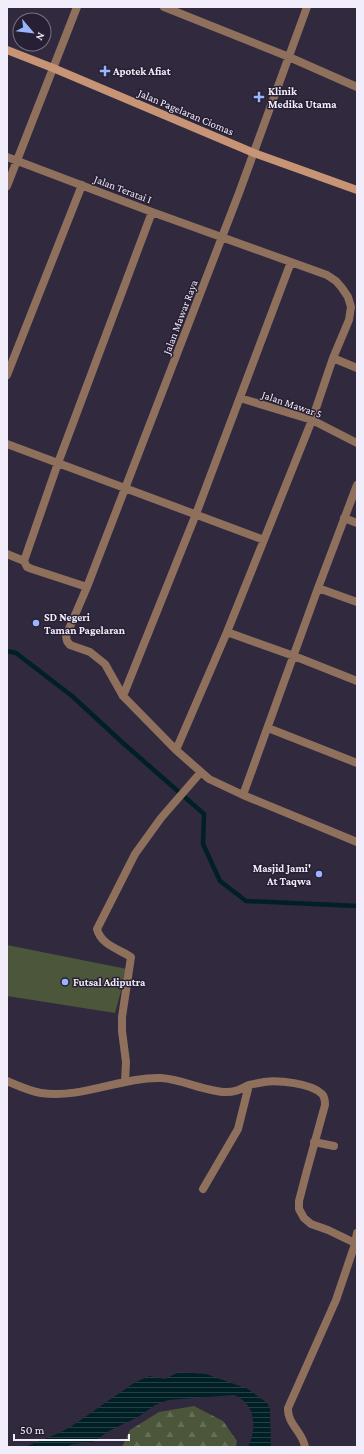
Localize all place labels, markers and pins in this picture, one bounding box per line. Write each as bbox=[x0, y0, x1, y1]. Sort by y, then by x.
place label: Apotek Afiat bbox=[112, 65, 171, 77]
marker: Apotek Afiat bbox=[100, 66, 110, 76]
place label: Klinik Medika Utama bbox=[268, 85, 337, 110]
marker: Klinik Medika Utama bbox=[253, 91, 265, 103]
place label: SD Negeri Taman Pagelaran bbox=[44, 611, 126, 636]
marker: SD Negeri Taman Pagelaran bbox=[31, 618, 41, 628]
place label: Masjid Jami' At Taqwa bbox=[253, 862, 312, 887]
marker: Masjid Jami' At Taqwa bbox=[314, 869, 324, 879]
place label: Futsal Adiputra bbox=[73, 976, 146, 988]
marker: Futsal Adiputra bbox=[60, 977, 70, 987]

